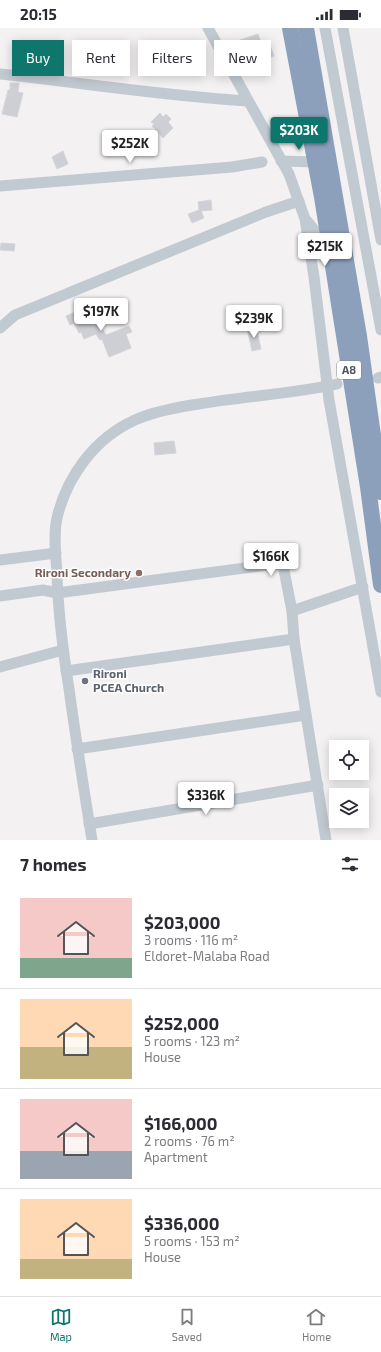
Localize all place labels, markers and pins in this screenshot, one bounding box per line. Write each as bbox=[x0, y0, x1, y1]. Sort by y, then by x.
pin: $203K bbox=[271, 117, 327, 151]
pin: $252K bbox=[102, 130, 158, 164]
pin: $215K bbox=[297, 233, 353, 267]
pin: $197K bbox=[73, 298, 129, 332]
pin: $239K bbox=[226, 305, 282, 339]
pin: $166K bbox=[243, 543, 299, 577]
place label: Rironi Secondary bbox=[35, 565, 131, 580]
marker: Rironi Secondary bbox=[134, 568, 144, 578]
place label: Rironi PCEA Church bbox=[93, 666, 164, 694]
marker: Rironi PCEA Church bbox=[80, 676, 90, 686]
pin: $336K bbox=[178, 782, 234, 816]

